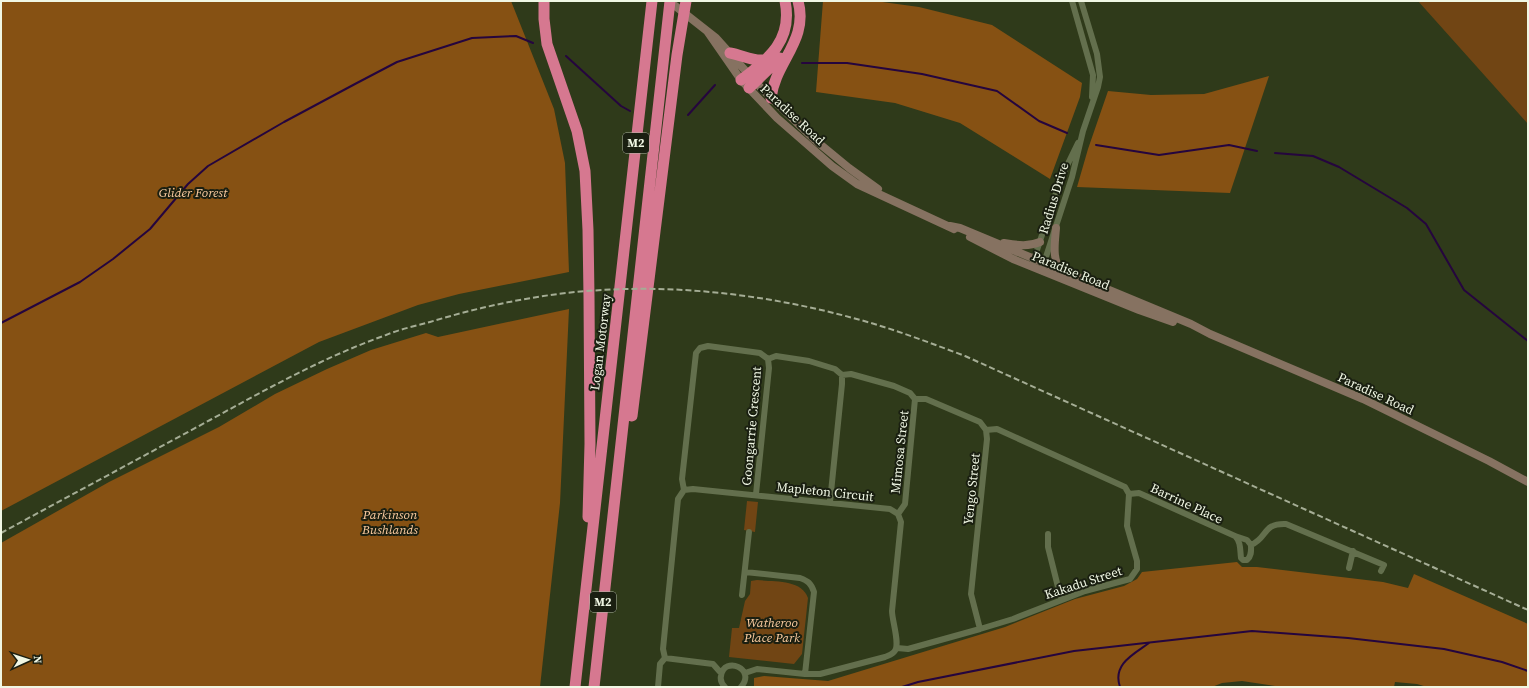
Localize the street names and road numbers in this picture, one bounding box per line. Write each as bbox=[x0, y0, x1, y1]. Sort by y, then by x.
street label: Paradise Road bbox=[757, 80, 829, 149]
road number: M2 bbox=[623, 133, 649, 153]
street label: Radius Drive bbox=[1035, 160, 1073, 236]
street label: Paradise Road bbox=[1030, 247, 1113, 294]
street label: Logan Motorway bbox=[586, 292, 615, 391]
street label: Goongarrie Crescent bbox=[738, 365, 765, 486]
street label: Paradise Road bbox=[1335, 368, 1417, 419]
street label: Mimosa Street bbox=[887, 409, 912, 494]
street label: Yengo Street bbox=[959, 452, 984, 526]
street label: Mapleton Circuit bbox=[776, 478, 875, 505]
street label: Barrine Place bbox=[1148, 479, 1226, 528]
street label: Kakadu Street bbox=[1042, 562, 1125, 603]
road number: M2 bbox=[590, 592, 616, 612]

